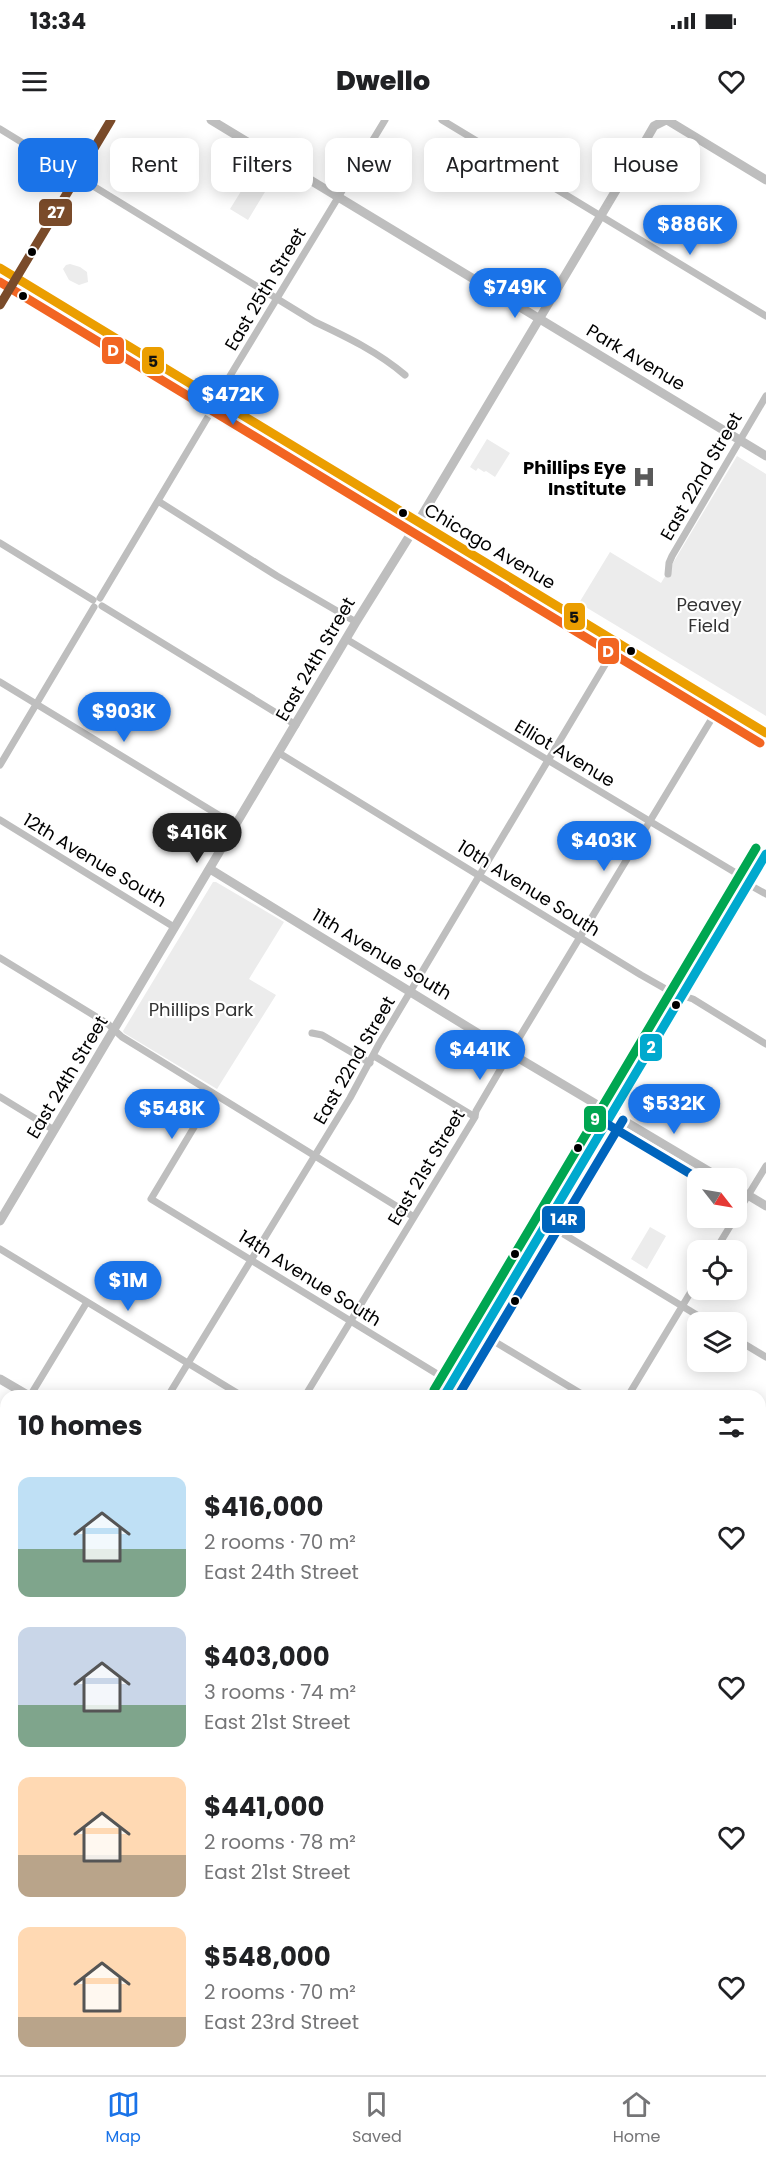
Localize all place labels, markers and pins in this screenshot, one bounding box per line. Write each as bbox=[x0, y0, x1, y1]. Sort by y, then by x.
pin: $886K bbox=[648, 205, 732, 256]
unlabelled marker bbox=[26, 246, 38, 258]
pin: $749K bbox=[473, 268, 557, 319]
unlabelled marker bbox=[17, 290, 29, 302]
pin: $472K bbox=[191, 375, 275, 426]
place label: Phillips Eye Institute bbox=[523, 455, 626, 501]
hospital icon: Phillips Eye Institute bbox=[631, 464, 657, 490]
unlabelled marker bbox=[397, 507, 409, 519]
unlabelled marker bbox=[625, 645, 637, 657]
pin: $903K bbox=[82, 692, 166, 743]
pin: $416K bbox=[155, 813, 239, 864]
pin: $403K bbox=[562, 821, 646, 872]
unlabelled marker bbox=[670, 999, 682, 1011]
pin: $441K bbox=[438, 1030, 522, 1081]
pin: $532K bbox=[632, 1084, 716, 1135]
pin: $548K bbox=[130, 1089, 214, 1140]
unlabelled marker bbox=[572, 1142, 584, 1154]
unlabelled marker bbox=[509, 1248, 521, 1260]
pin: $1M bbox=[99, 1261, 157, 1312]
unlabelled marker bbox=[509, 1295, 521, 1307]

